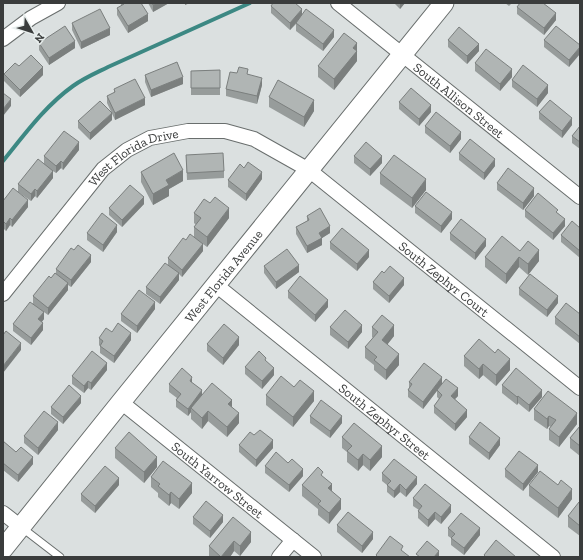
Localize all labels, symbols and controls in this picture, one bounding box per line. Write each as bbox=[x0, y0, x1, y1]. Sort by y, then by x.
north arrow bbox=[12, 12, 52, 52]
text: N bbox=[31, 31, 47, 46]
street label: South Allison Street bbox=[410, 60, 507, 141]
street label: West Florida Drive bbox=[85, 126, 180, 189]
street label: West Florida Avenue bbox=[182, 227, 266, 325]
street label: South Zephyr Court bbox=[396, 238, 492, 320]
street label: South Zephyr Street bbox=[336, 380, 433, 463]
street label: South Yarrow Street bbox=[169, 439, 266, 521]

